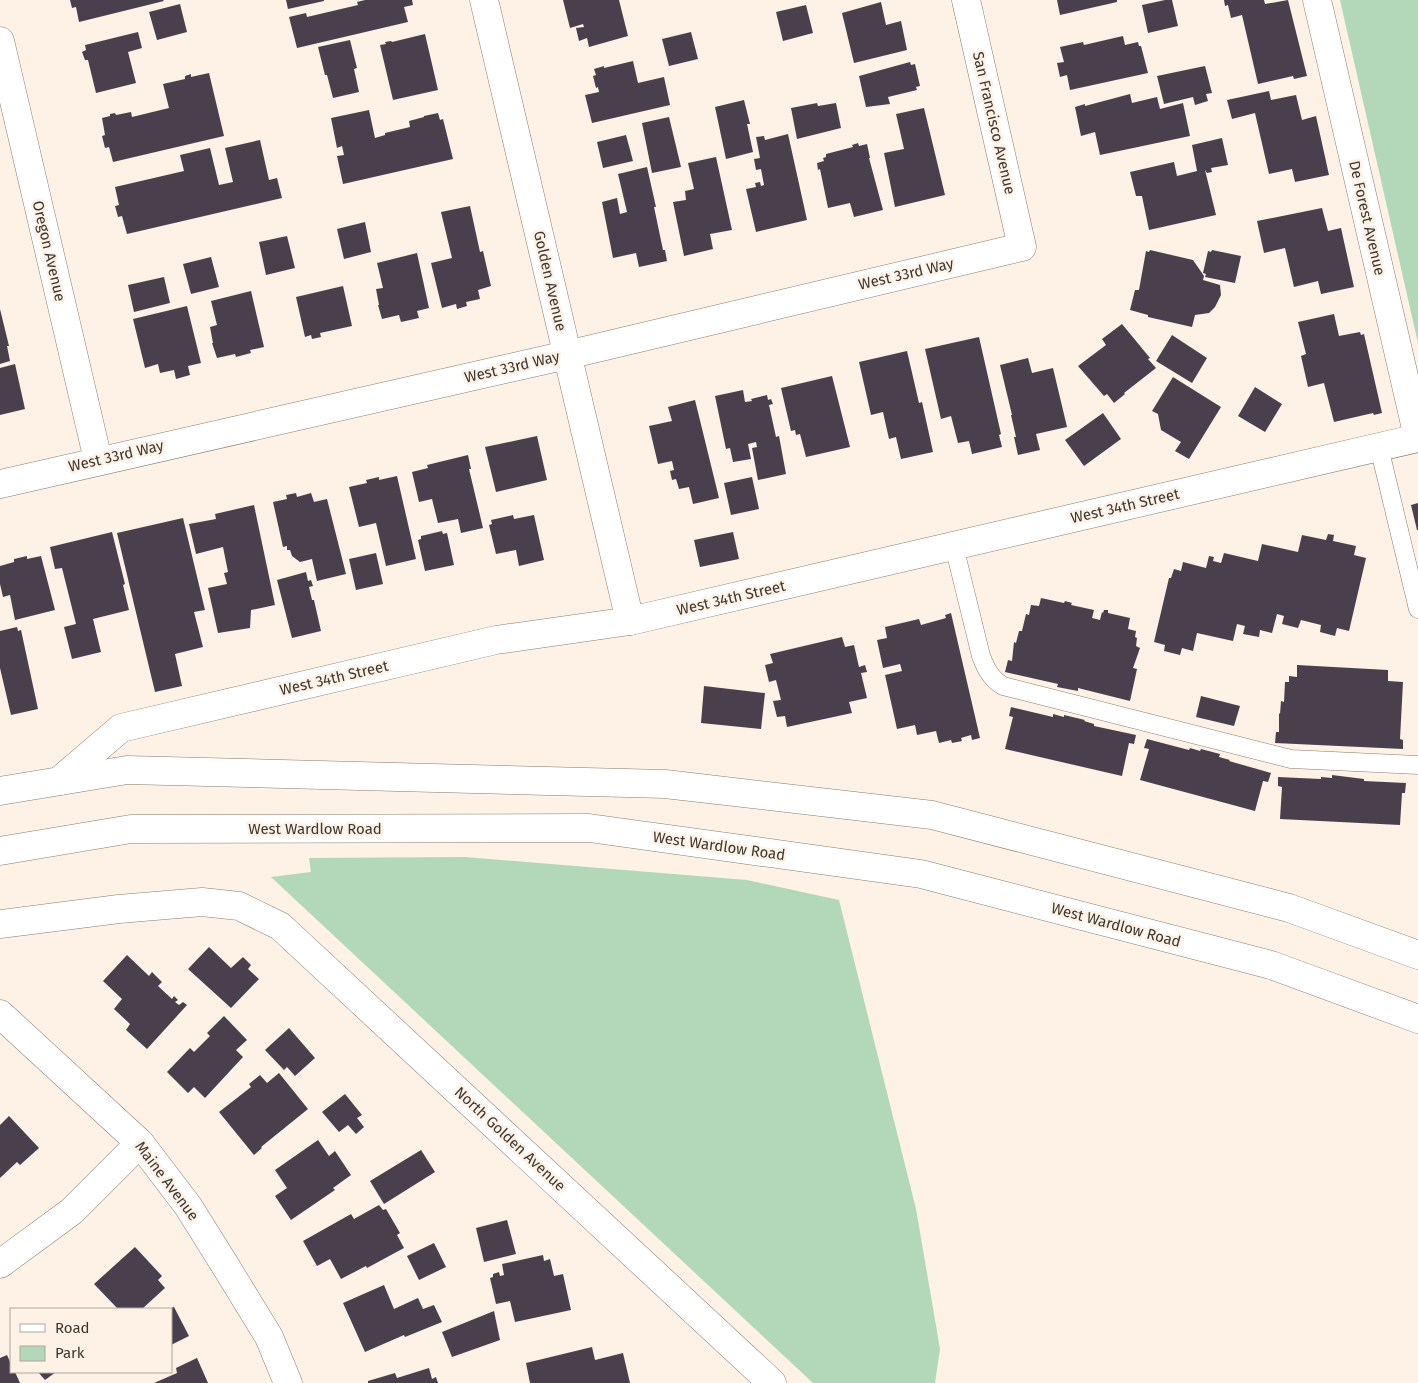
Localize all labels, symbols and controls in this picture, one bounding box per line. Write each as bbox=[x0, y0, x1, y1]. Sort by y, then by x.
street label: San Francisco Avenue bbox=[969, 50, 1019, 196]
street label: De Forest Avenue bbox=[1345, 159, 1389, 277]
street label: Oregon Avenue bbox=[29, 199, 69, 303]
street label: Golden Avenue bbox=[530, 229, 570, 333]
street label: West 33rd Way bbox=[857, 254, 956, 294]
street label: West 33rd Way bbox=[463, 347, 562, 387]
street label: West 33rd Way bbox=[67, 436, 166, 476]
street label: West 34th Street bbox=[1069, 485, 1182, 527]
street label: West 34th Street bbox=[675, 577, 788, 619]
street label: West 34th Street bbox=[278, 657, 391, 699]
street label: West Wardlow Road bbox=[248, 820, 382, 838]
street label: West Wardlow Road bbox=[652, 828, 786, 864]
street label: West Wardlow Road bbox=[1049, 899, 1183, 951]
street label: North Golden Avenue bbox=[451, 1083, 569, 1195]
street label: Maine Avenue bbox=[131, 1138, 203, 1224]
legend bbox=[10, 1308, 172, 1373]
text: Road bbox=[55, 1319, 90, 1337]
text: Park bbox=[55, 1344, 85, 1362]

